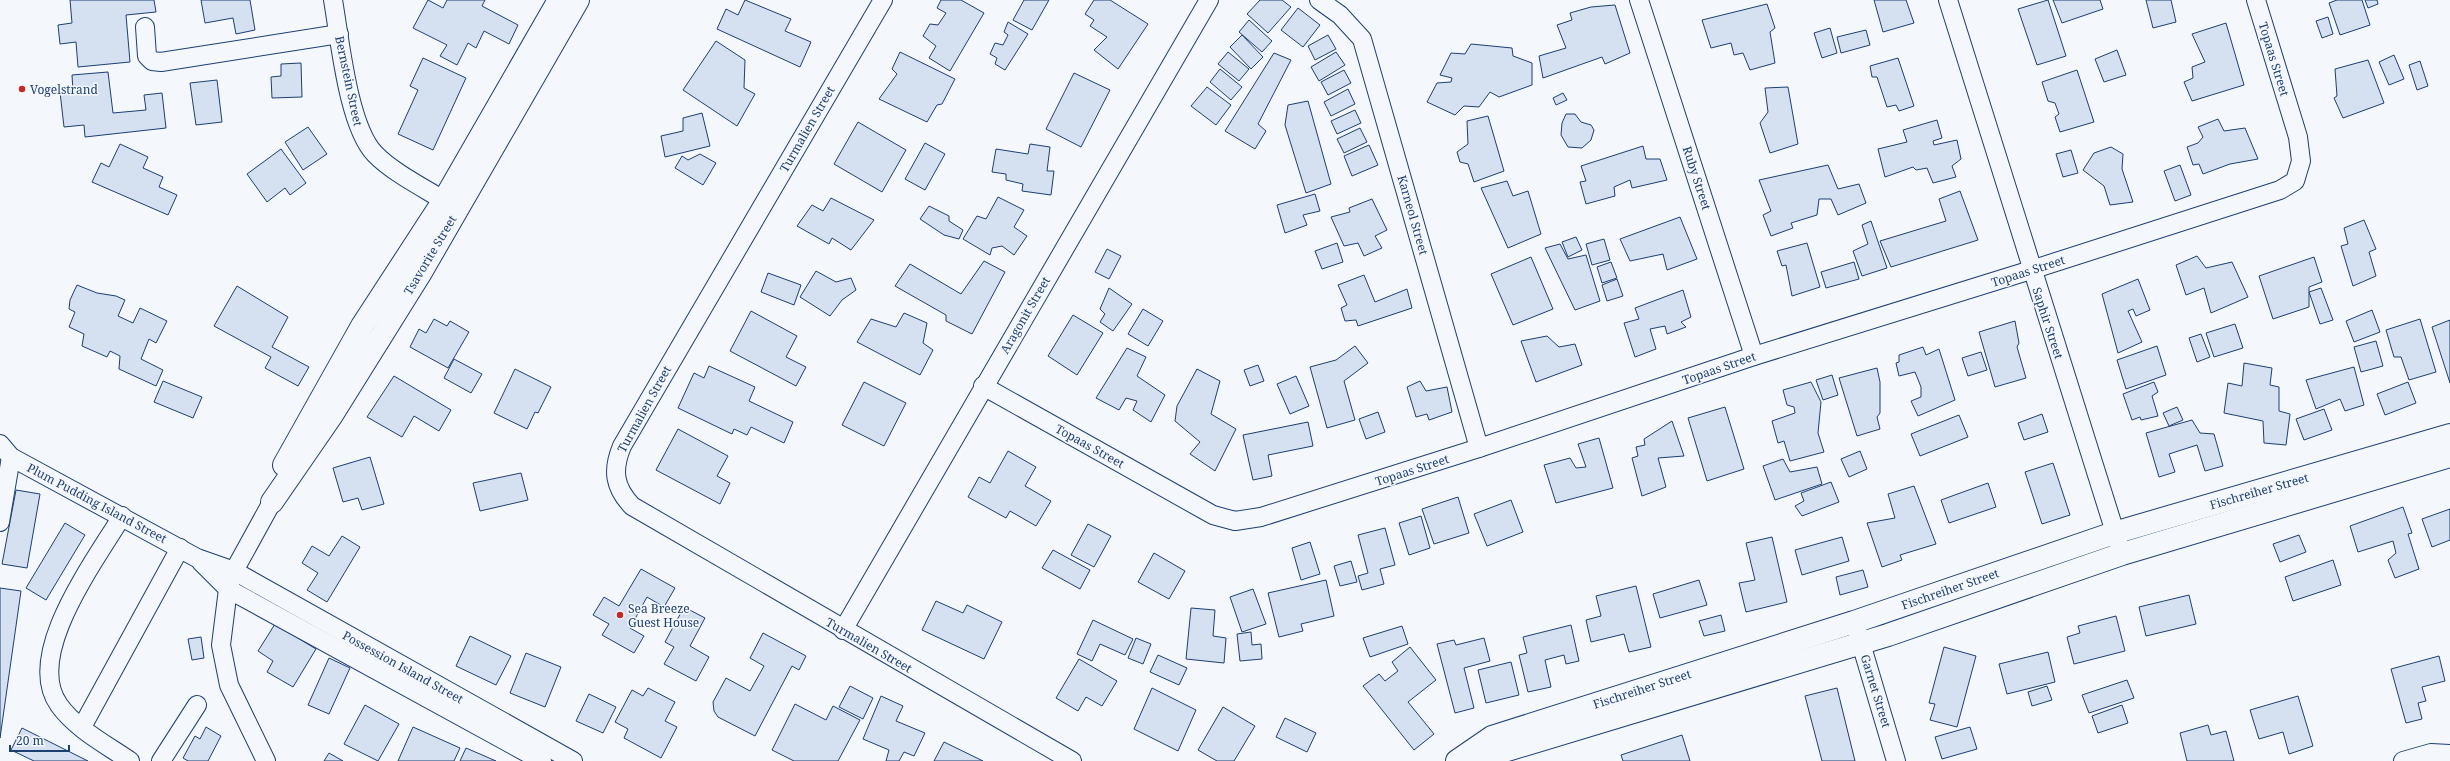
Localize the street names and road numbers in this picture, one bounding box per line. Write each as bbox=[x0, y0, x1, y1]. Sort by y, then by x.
street label: Topaas Street bbox=[2255, 20, 2293, 98]
street label: Bernstein Street bbox=[331, 34, 367, 128]
street label: Turmalien Street bbox=[775, 83, 839, 175]
street label: Ruby Street bbox=[1679, 144, 1715, 212]
street label: Karneol Street bbox=[1394, 173, 1432, 257]
street label: Tsavorite Street bbox=[400, 212, 460, 298]
street label: Topaas Street bbox=[1989, 251, 2067, 291]
street label: Aragonit Street bbox=[996, 273, 1054, 357]
street label: Saphir Street bbox=[2028, 285, 2068, 361]
street label: Topaas Street bbox=[1680, 347, 1758, 389]
street label: Turmalien Street bbox=[613, 362, 675, 456]
street label: Topaas Street bbox=[1052, 420, 1128, 472]
street label: Topaas Street bbox=[1373, 450, 1451, 490]
street label: Plum Pudding Island Street bbox=[24, 459, 170, 547]
street label: Fischreiher Street bbox=[2208, 469, 2310, 513]
street label: Fischreiher Street bbox=[1899, 564, 2001, 614]
street label: Turmalien Street bbox=[823, 613, 915, 677]
street label: Possession Island Street bbox=[339, 627, 467, 707]
street label: Garnet Street bbox=[1857, 652, 1895, 730]
street label: Fischreiher Street bbox=[1591, 665, 1693, 713]

